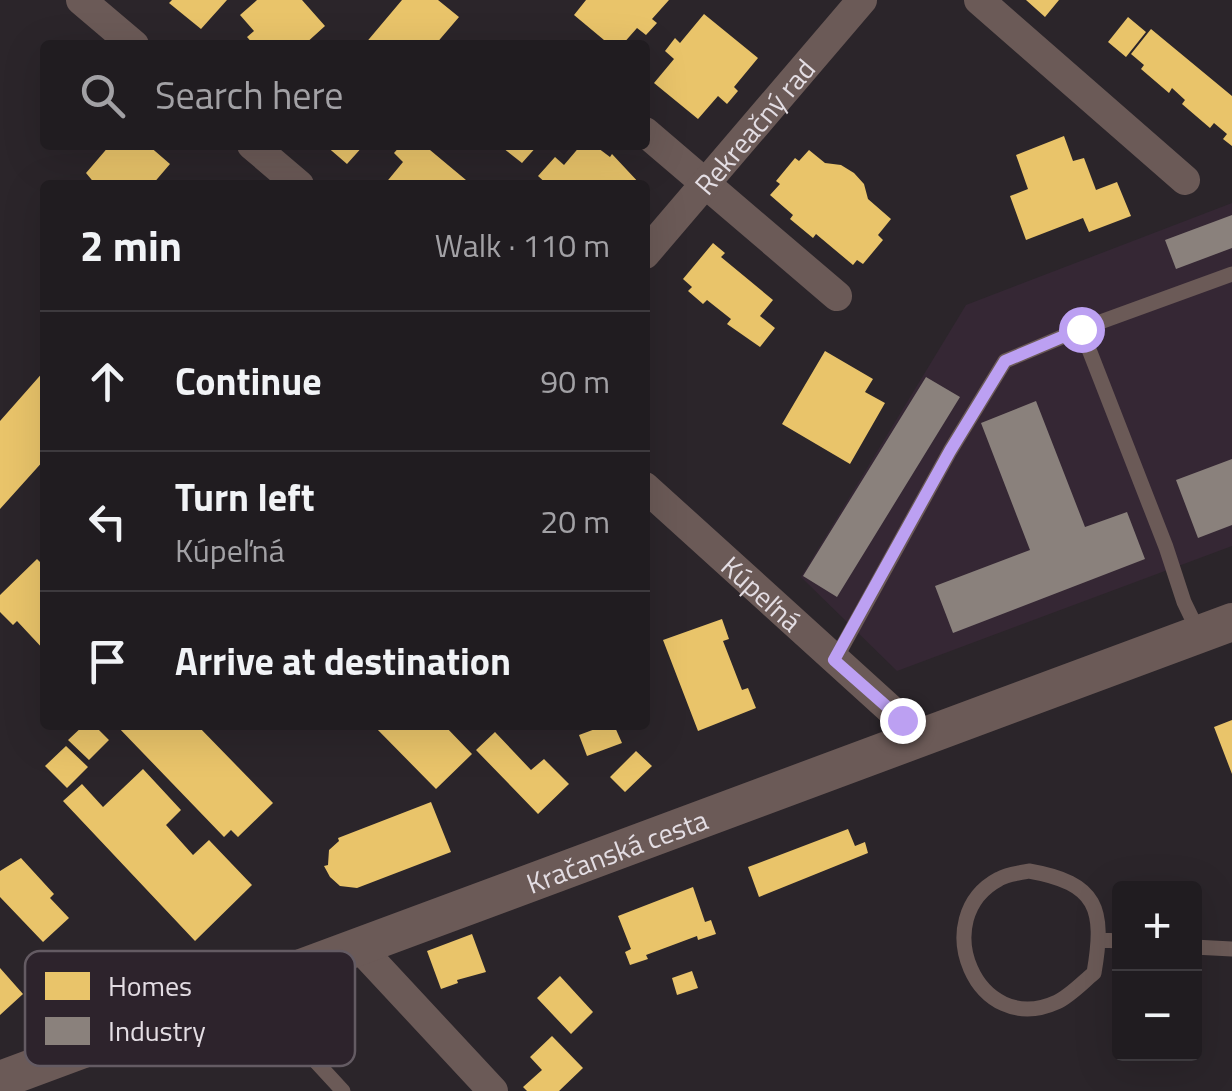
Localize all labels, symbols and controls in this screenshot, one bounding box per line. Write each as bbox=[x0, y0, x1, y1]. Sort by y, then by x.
search box bbox=[40, 40, 650, 150]
street label: Rekreačný rad bbox=[683, 49, 825, 204]
text: Search here bbox=[155, 66, 343, 124]
icon: search bbox=[75, 68, 130, 123]
text: 2 min bbox=[80, 213, 182, 277]
text: Walk · 110 m bbox=[435, 221, 610, 269]
route start bbox=[1059, 307, 1105, 353]
text: Continue bbox=[175, 352, 322, 410]
icon: ahead bbox=[80, 354, 135, 409]
text: 90 m bbox=[540, 357, 610, 405]
text: Turn left bbox=[175, 468, 315, 526]
icon: left bbox=[80, 494, 135, 549]
text: 20 m bbox=[540, 497, 610, 545]
text: Kúpeľná bbox=[175, 526, 285, 574]
street label: Kúpeľná bbox=[712, 545, 812, 641]
text: Arrive at destination bbox=[175, 632, 511, 690]
icon: arrive bbox=[80, 634, 135, 689]
route end bbox=[880, 698, 926, 744]
street label: Kračanská cesta bbox=[520, 797, 714, 904]
map controls bbox=[1112, 881, 1202, 1061]
button: + bbox=[1112, 881, 1202, 971]
legend bbox=[25, 951, 355, 1066]
text: Homes bbox=[108, 964, 192, 1007]
button: − bbox=[1112, 971, 1202, 1061]
text: Industry bbox=[108, 1009, 206, 1052]

